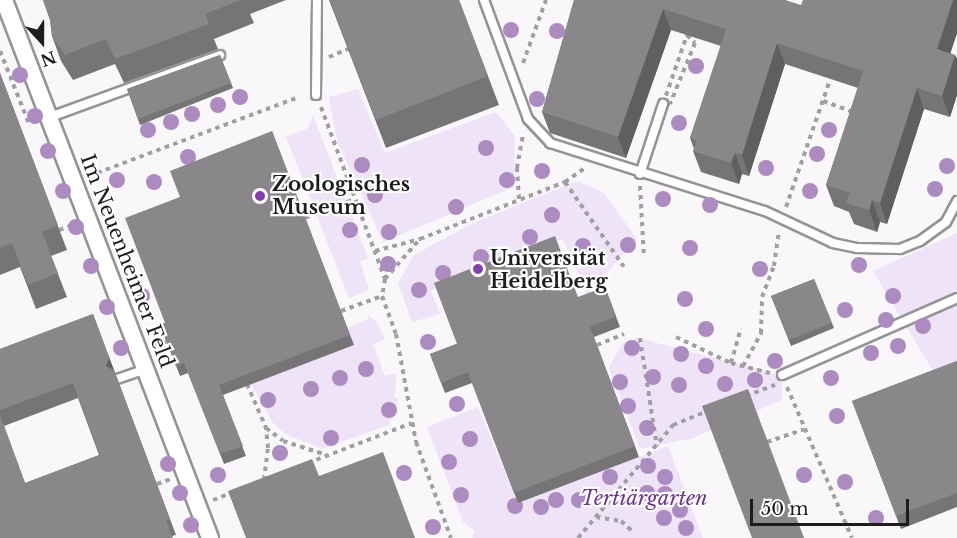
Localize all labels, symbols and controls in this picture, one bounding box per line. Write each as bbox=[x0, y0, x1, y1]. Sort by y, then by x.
north arrow bbox=[12, 12, 72, 72]
text: N bbox=[38, 47, 59, 71]
street label: Im Neuenheimer Feld bbox=[75, 151, 179, 371]
place label: Zoologisches Museum bbox=[272, 172, 410, 219]
marker: Zoologisches Museum bbox=[253, 189, 267, 203]
place label: Universität Heidelberg bbox=[490, 246, 607, 293]
marker: Universität Heidelberg bbox=[471, 262, 485, 276]
park label: Tertiärgarten bbox=[580, 486, 708, 510]
scale bar bbox=[753, 487, 912, 525]
text: 50 m bbox=[761, 498, 809, 520]

